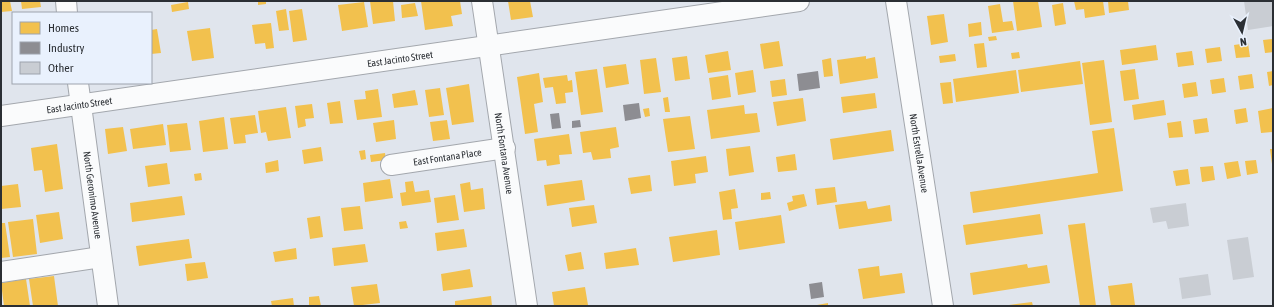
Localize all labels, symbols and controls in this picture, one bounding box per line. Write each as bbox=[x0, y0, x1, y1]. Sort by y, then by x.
legend bbox=[12, 12, 152, 84]
north arrow bbox=[1222, 12, 1262, 52]
text: Homes bbox=[48, 21, 79, 35]
text: N bbox=[1239, 36, 1247, 48]
text: Industry bbox=[48, 41, 85, 55]
street label: East Jacinto Street bbox=[366, 49, 434, 69]
text: Other bbox=[48, 61, 74, 75]
street label: East Jacinto Street bbox=[46, 95, 113, 115]
street label: North Fontana Avenue bbox=[493, 112, 515, 195]
street label: North Estrella Avenue bbox=[907, 113, 931, 194]
street label: East Fontana Place bbox=[413, 146, 483, 168]
street label: North Geronimo Avenue bbox=[81, 151, 104, 240]

